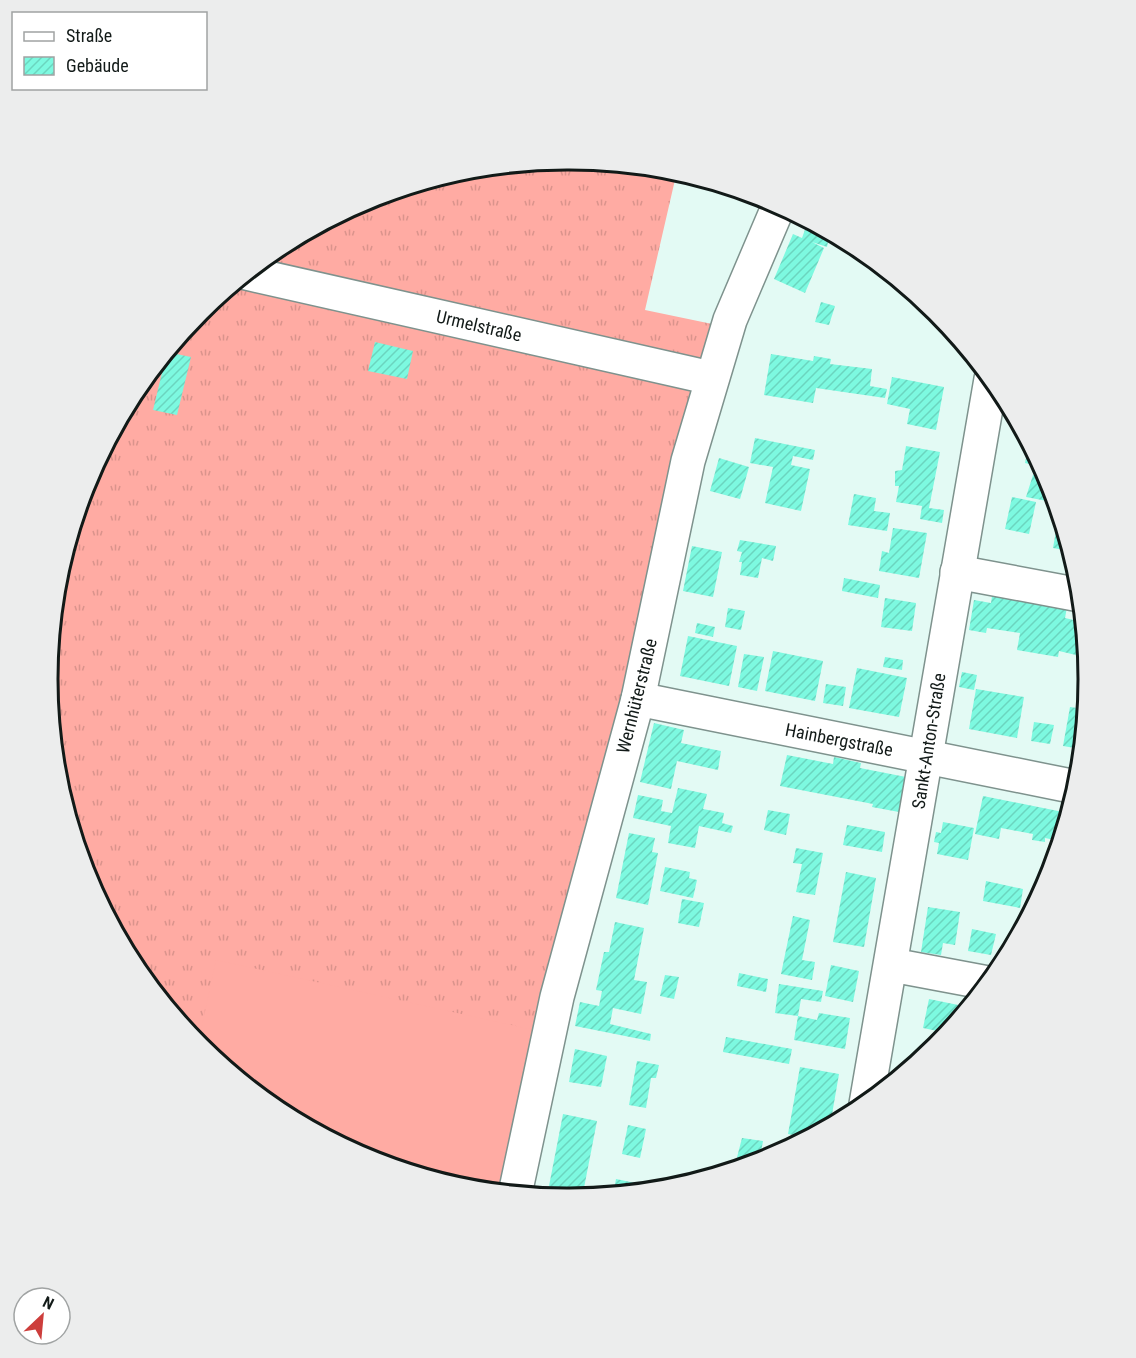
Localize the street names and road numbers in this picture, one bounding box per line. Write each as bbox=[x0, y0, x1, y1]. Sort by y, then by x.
street label: Urmelstraße bbox=[434, 306, 524, 346]
street label: Wernhüterstraße bbox=[612, 636, 661, 756]
street label: Sankt-Anton-Straße bbox=[907, 671, 950, 810]
street label: Hainbergstraße bbox=[783, 719, 895, 760]

